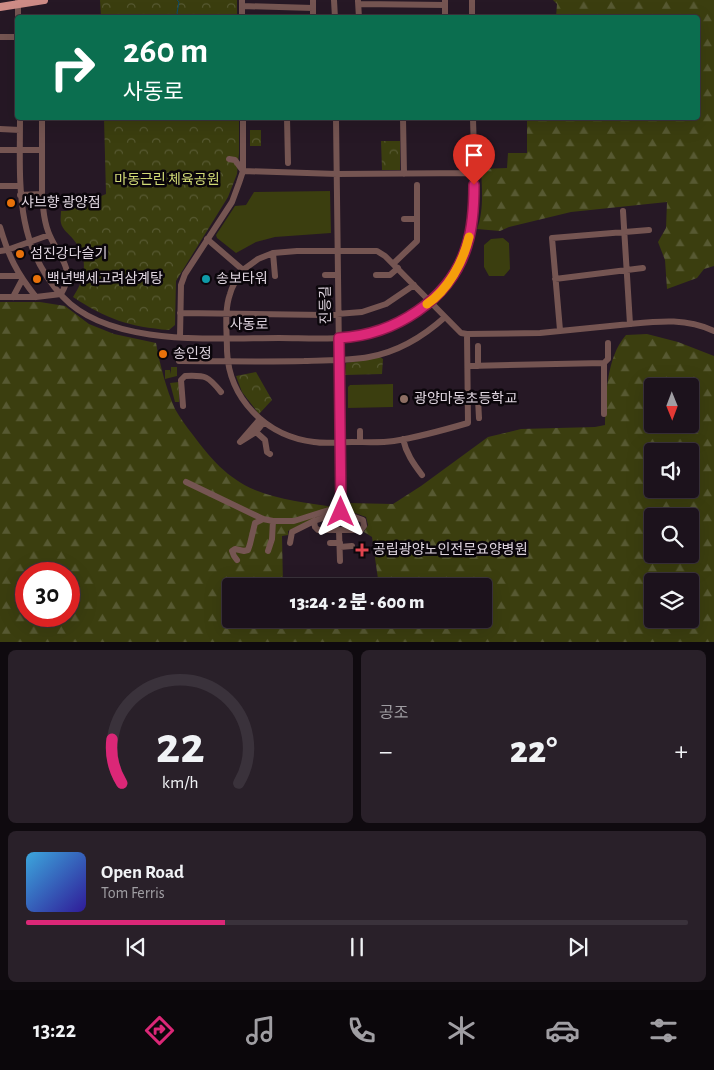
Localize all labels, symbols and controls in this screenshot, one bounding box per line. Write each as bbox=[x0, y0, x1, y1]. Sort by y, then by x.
text: 260 m bbox=[123, 34, 208, 69]
icon: right bbox=[40, 35, 105, 100]
text: 사동로 bbox=[123, 81, 184, 103]
pin bbox=[453, 134, 495, 185]
icon: arrive bbox=[460, 141, 488, 169]
park label: 마동근린 체육공원 bbox=[114, 172, 220, 187]
place label: 샤브향 광양점 bbox=[21, 195, 101, 210]
marker: 샤브향 광양점 bbox=[5, 197, 17, 209]
place label: 섬진강다슬기 bbox=[30, 246, 107, 261]
marker: 섬진강다슬기 bbox=[14, 248, 26, 260]
place label: 백년백세고려삼계탕 bbox=[47, 271, 163, 286]
place label: 송보타워 bbox=[216, 271, 268, 286]
marker: 백년백세고려삼계탕 bbox=[31, 273, 43, 285]
marker: 송보타워 bbox=[200, 273, 212, 285]
street label: 진등길 bbox=[318, 286, 333, 324]
street label: 사동로 bbox=[230, 317, 268, 332]
place label: 송인정 bbox=[173, 346, 212, 361]
marker: 송인정 bbox=[157, 348, 169, 360]
north arrow bbox=[644, 378, 699, 432]
map controls bbox=[644, 378, 699, 628]
place label: 광양마동초등학교 bbox=[414, 390, 517, 406]
marker: 광양마동초등학교 bbox=[398, 393, 410, 405]
button: sound bbox=[644, 443, 699, 498]
position arrow bbox=[314, 485, 366, 537]
button: search bbox=[644, 508, 699, 563]
place label: 공립광양노인전문요양병원 bbox=[373, 542, 528, 557]
marker: 공립광양노인전문요양병원 bbox=[355, 543, 369, 557]
speed limit sign: 30 bbox=[15, 562, 80, 627]
button: layers bbox=[644, 573, 699, 628]
text: 13:24 · 2 분 · 600 m bbox=[290, 593, 424, 612]
text: 공조 bbox=[379, 705, 408, 721]
text: 22 bbox=[156, 720, 205, 772]
text: 22° bbox=[510, 732, 557, 770]
text: − bbox=[379, 738, 392, 766]
text: + bbox=[675, 738, 688, 766]
text: km/h bbox=[162, 774, 199, 792]
text: Open Road bbox=[101, 863, 184, 882]
text: Tom Ferris bbox=[101, 885, 165, 901]
icon: previous bbox=[122, 933, 150, 961]
icon: pause bbox=[343, 933, 371, 961]
icon: next bbox=[564, 933, 592, 961]
icon: directions bbox=[142, 1013, 177, 1048]
icon: music bbox=[243, 1013, 278, 1048]
icon: phone bbox=[344, 1013, 379, 1048]
icon: climate bbox=[444, 1013, 479, 1048]
icon: car bbox=[545, 1013, 580, 1048]
icon: filters bbox=[646, 1013, 681, 1048]
text: 13:22 bbox=[33, 1019, 76, 1041]

